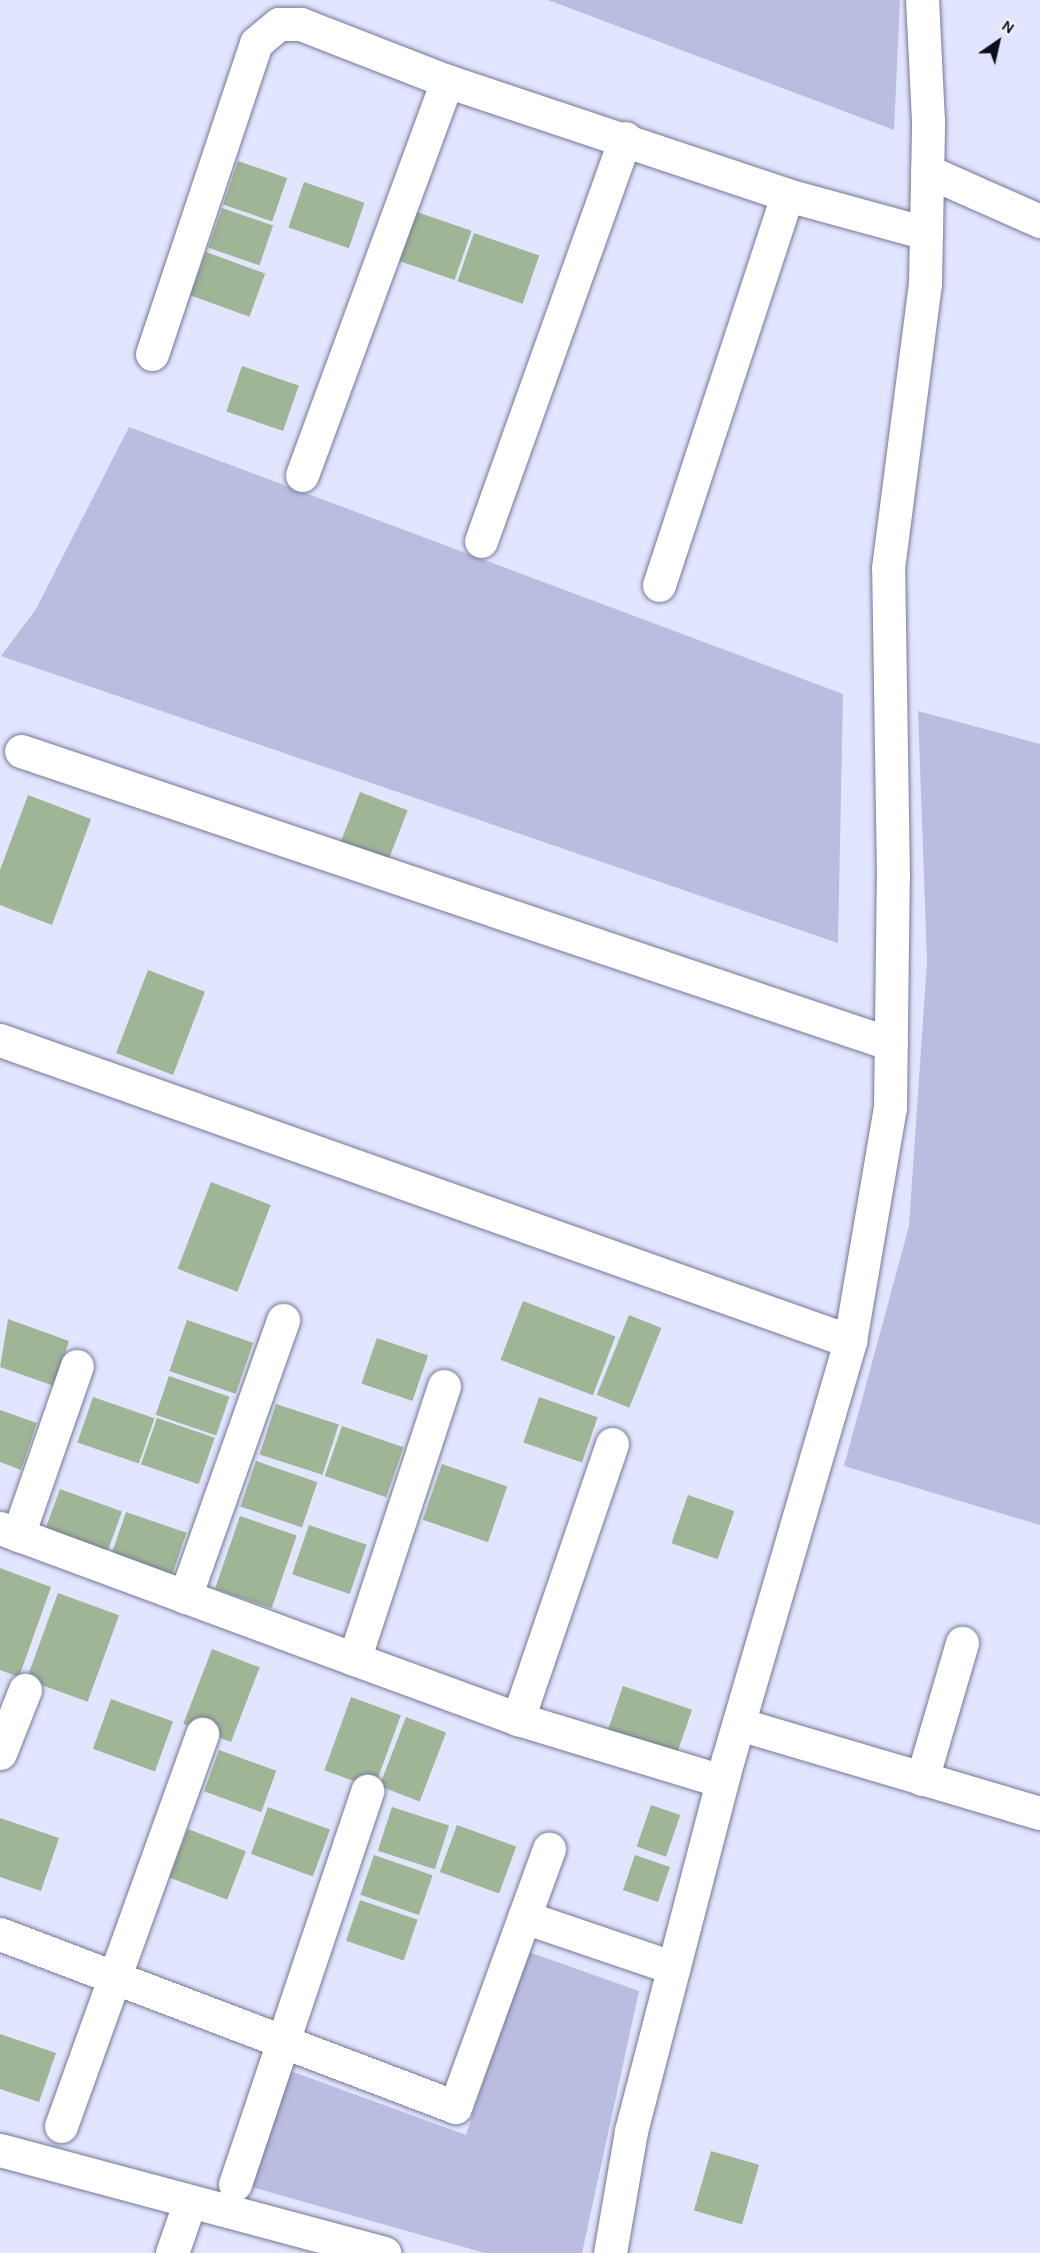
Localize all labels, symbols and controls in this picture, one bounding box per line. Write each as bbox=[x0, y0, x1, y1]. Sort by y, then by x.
north arrow bbox=[968, 12, 1028, 72]
text: N bbox=[998, 16, 1018, 38]

